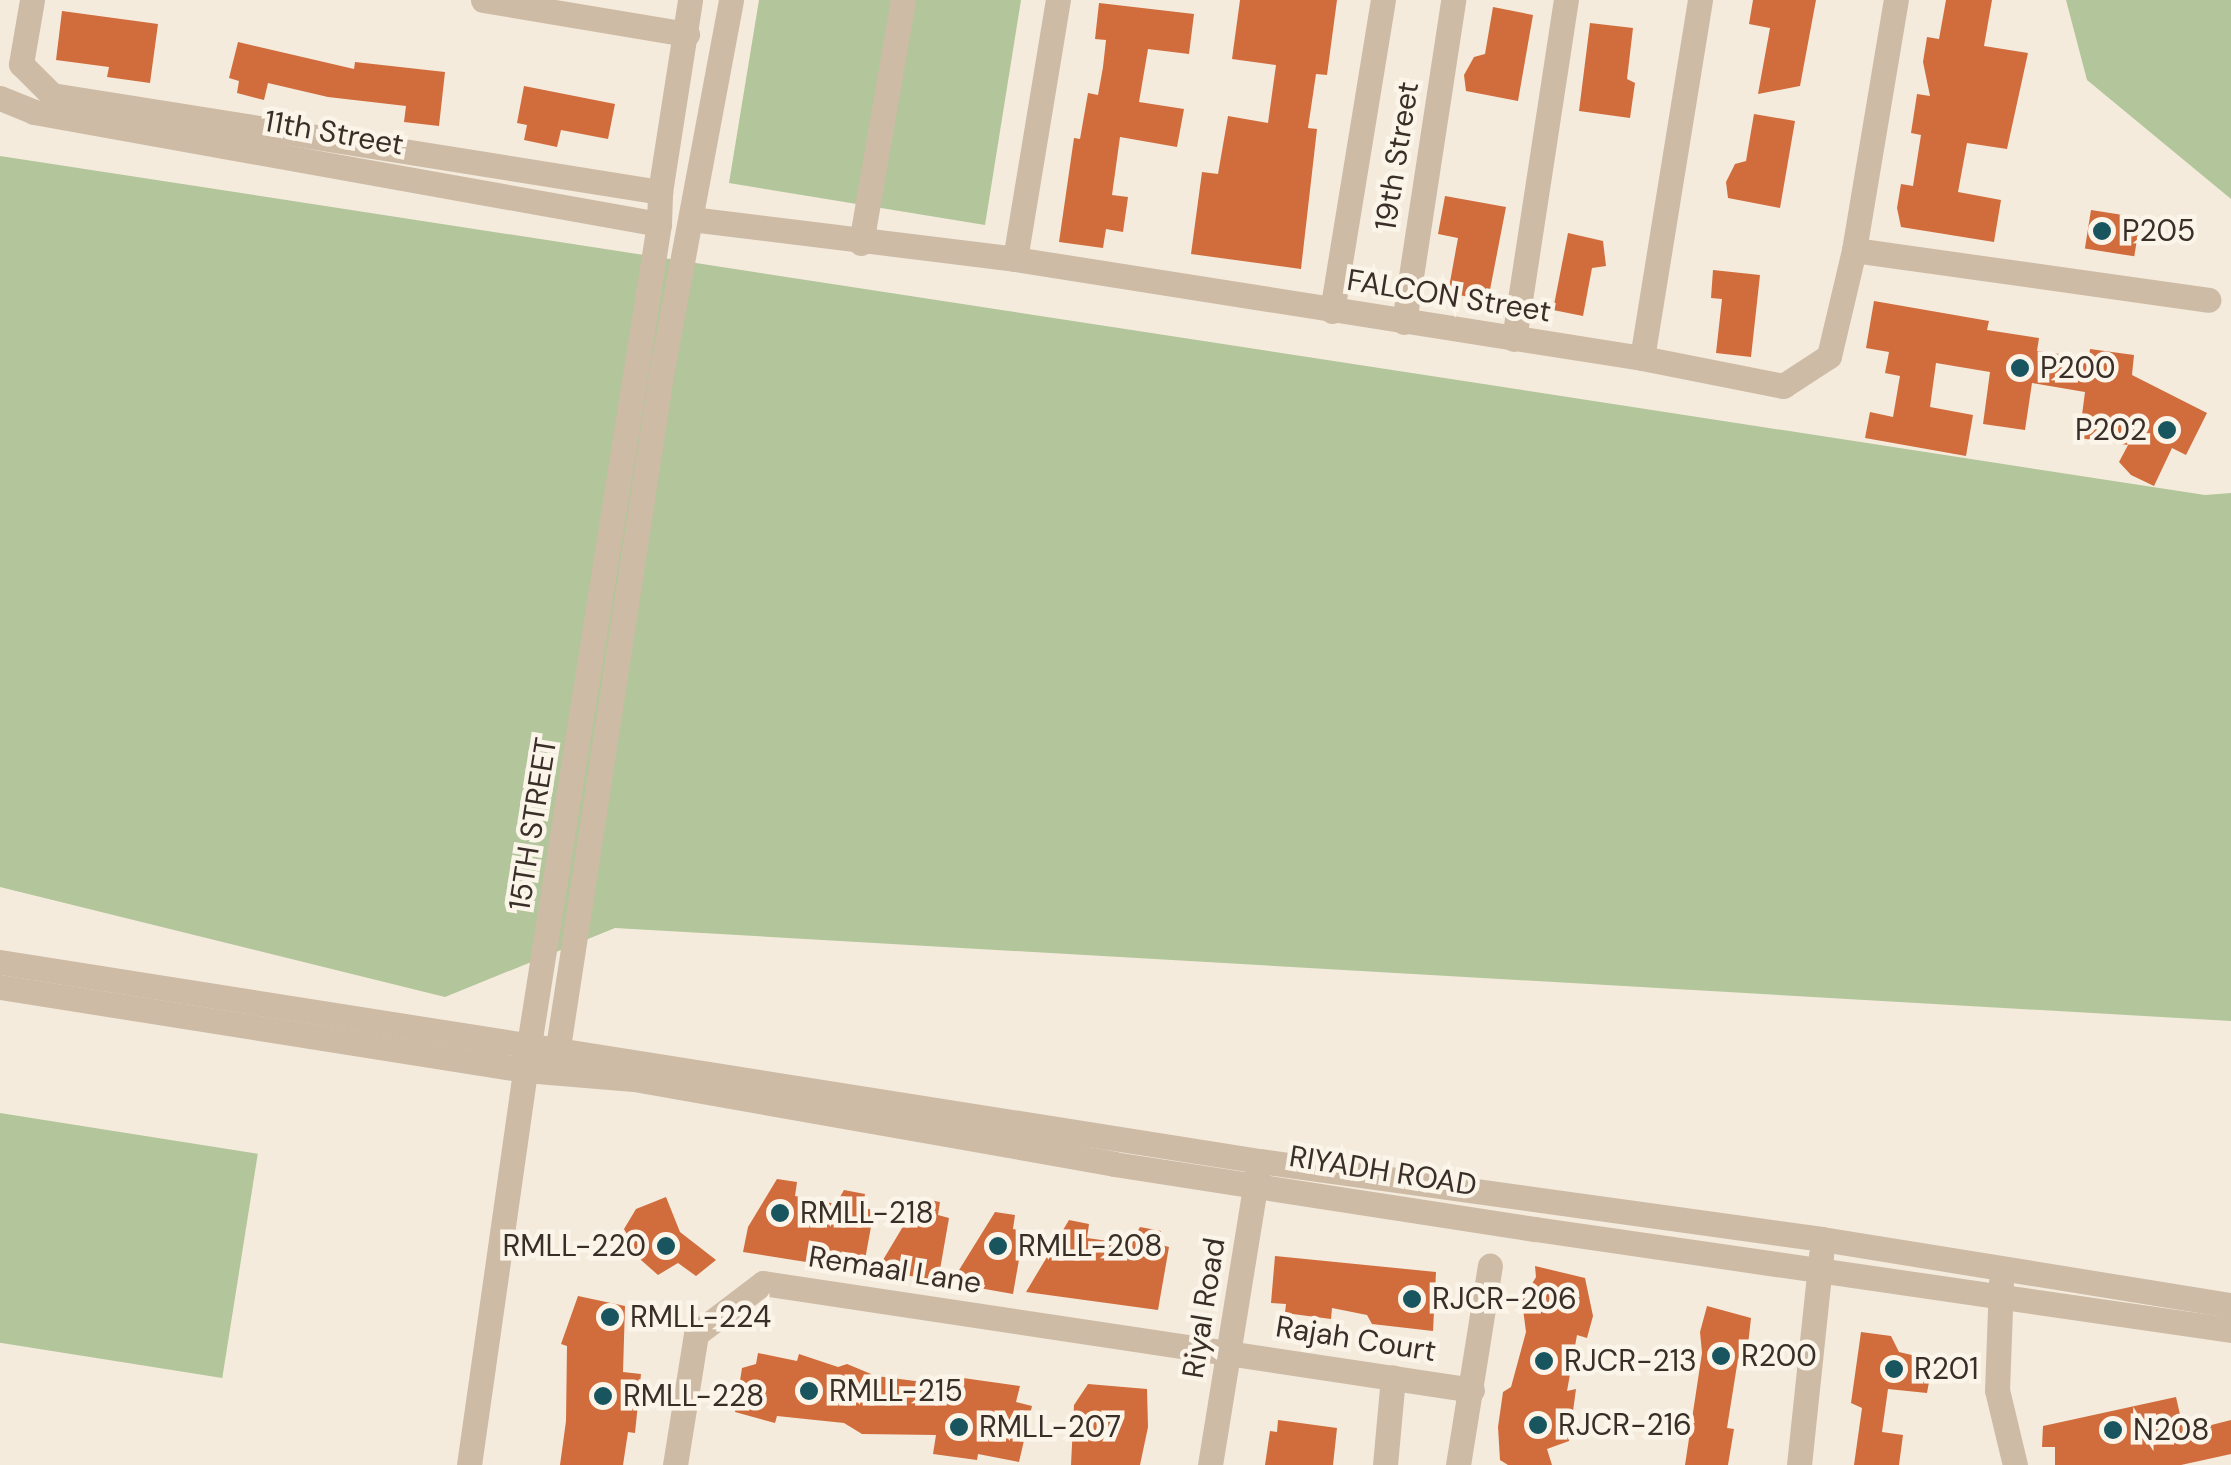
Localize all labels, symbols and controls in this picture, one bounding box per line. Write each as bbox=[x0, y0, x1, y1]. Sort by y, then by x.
street label: 19th Street bbox=[1367, 79, 1427, 233]
street label: 11th Street bbox=[262, 103, 406, 163]
place label: P205 bbox=[2122, 213, 2195, 249]
marker: P205 bbox=[2091, 220, 2113, 242]
street label: FALCON Street bbox=[1344, 262, 1554, 330]
place label: P200 bbox=[2040, 350, 2115, 386]
marker: P200 bbox=[2009, 357, 2031, 379]
place label: P202 bbox=[2075, 412, 2147, 448]
marker: P202 bbox=[2156, 419, 2178, 441]
street label: 15TH STREET bbox=[502, 735, 564, 913]
street label: RIYADH ROAD bbox=[1287, 1138, 1479, 1204]
place label: RMLL-218 bbox=[800, 1195, 934, 1231]
marker: RMLL-218 bbox=[769, 1202, 791, 1224]
place label: RMLL-220 bbox=[502, 1228, 646, 1264]
place label: RMLL-208 bbox=[1018, 1228, 1163, 1264]
marker: RMLL-220 bbox=[655, 1235, 677, 1257]
marker: RMLL-208 bbox=[987, 1235, 1009, 1257]
street label: Riyal Road bbox=[1175, 1235, 1233, 1381]
street label: Remaal Lane bbox=[806, 1239, 984, 1301]
place label: RJCR-206 bbox=[1432, 1281, 1577, 1317]
marker: RJCR-206 bbox=[1401, 1288, 1423, 1310]
place label: RMLL-224 bbox=[630, 1299, 771, 1335]
marker: RMLL-224 bbox=[599, 1306, 621, 1328]
street label: Rajah Court bbox=[1273, 1309, 1439, 1369]
place label: R200 bbox=[1741, 1338, 1817, 1374]
place label: RJCR-213 bbox=[1564, 1343, 1697, 1379]
marker: R200 bbox=[1710, 1345, 1732, 1367]
marker: RJCR-213 bbox=[1533, 1350, 1555, 1372]
place label: R201 bbox=[1914, 1351, 1979, 1387]
marker: R201 bbox=[1883, 1358, 1905, 1380]
place label: RMLL-215 bbox=[829, 1373, 963, 1409]
place label: RMLL-228 bbox=[623, 1378, 764, 1414]
marker: RMLL-215 bbox=[798, 1380, 820, 1402]
marker: RMLL-228 bbox=[592, 1385, 614, 1407]
place label: RJCR-216 bbox=[1558, 1407, 1692, 1443]
place label: RMLL-207 bbox=[979, 1409, 1121, 1445]
place label: N208 bbox=[2133, 1412, 2209, 1448]
marker: RJCR-216 bbox=[1527, 1414, 1549, 1436]
marker: RMLL-207 bbox=[948, 1416, 970, 1438]
marker: N208 bbox=[2102, 1419, 2124, 1441]

